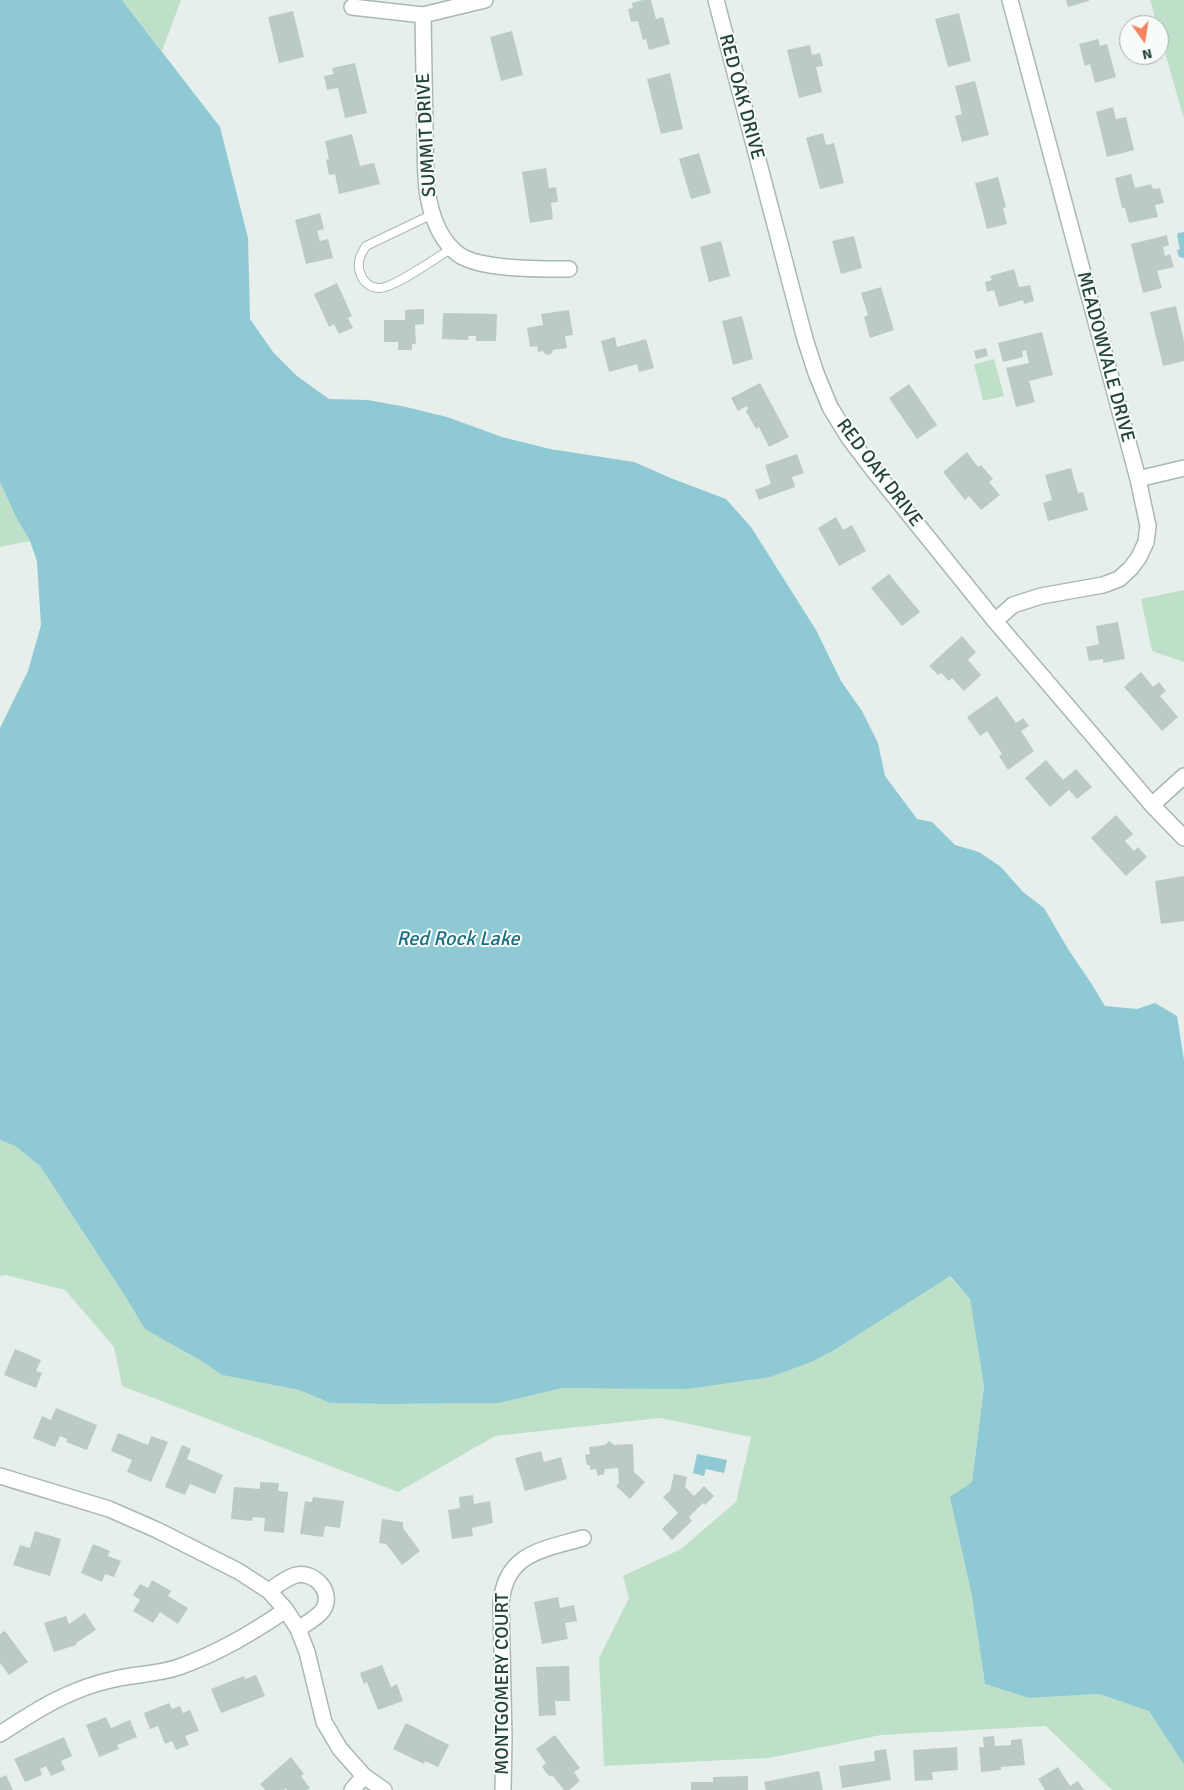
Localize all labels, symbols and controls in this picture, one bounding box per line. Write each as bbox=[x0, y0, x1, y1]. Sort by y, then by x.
north arrow bbox=[1119, 15, 1169, 65]
street label: RED OAK DRIVE bbox=[713, 32, 769, 162]
text: N bbox=[1141, 45, 1154, 64]
street label: SUMMIT DRIVE bbox=[412, 73, 442, 197]
street label: MEADOWVALE DRIVE bbox=[1071, 269, 1139, 445]
street label: RED OAK DRIVE bbox=[831, 415, 927, 531]
water label: Red Rock Lake bbox=[397, 928, 519, 952]
street label: MONTGOMERY COURT bbox=[492, 1593, 514, 1775]

